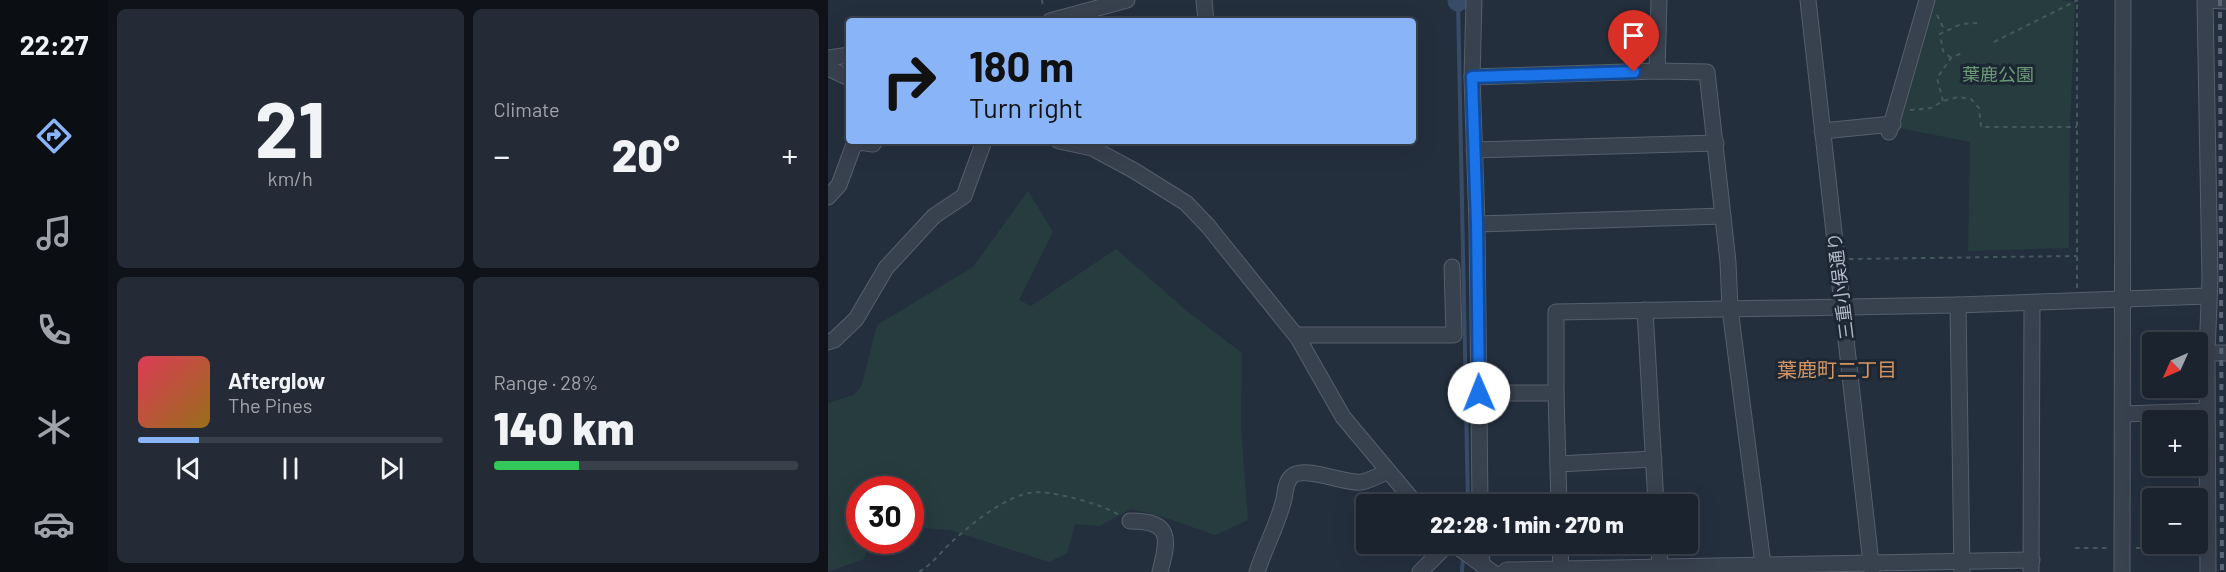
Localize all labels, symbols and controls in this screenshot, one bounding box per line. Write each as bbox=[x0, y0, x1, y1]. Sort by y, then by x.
pin bbox=[1608, 10, 1659, 72]
icon: arrive bbox=[1617, 19, 1650, 52]
text: 22:27 bbox=[20, 28, 88, 60]
text: 180 m bbox=[969, 40, 1074, 90]
icon: right bbox=[870, 42, 948, 120]
park label: 葉鹿公園 bbox=[1962, 63, 2034, 85]
text: 21 bbox=[255, 80, 326, 174]
text: Turn right bbox=[969, 91, 1083, 123]
text: Climate bbox=[494, 97, 560, 121]
icon: directions bbox=[33, 115, 75, 157]
text: 20° bbox=[612, 127, 680, 181]
text: − bbox=[494, 135, 510, 175]
text: + bbox=[782, 135, 798, 175]
text: km/h bbox=[268, 166, 313, 190]
icon: music bbox=[33, 212, 75, 254]
street label: 三重小俣通り bbox=[1823, 231, 1857, 341]
icon: phone bbox=[33, 309, 75, 351]
north arrow bbox=[2142, 332, 2208, 398]
map controls bbox=[2142, 332, 2208, 554]
district label: 葉鹿町二丁目 bbox=[1777, 357, 1897, 381]
position arrow bbox=[1447, 361, 1511, 425]
text: Afterglow bbox=[228, 367, 325, 393]
text: Range · 28% bbox=[494, 370, 598, 394]
text: The Pines bbox=[228, 393, 312, 417]
text: 140 km bbox=[494, 400, 635, 454]
icon: climate bbox=[33, 406, 75, 448]
button: + bbox=[2142, 410, 2208, 476]
icon: previous bbox=[172, 452, 205, 485]
icon: pause bbox=[274, 452, 307, 485]
icon: next bbox=[375, 452, 408, 485]
speed limit sign: 30 bbox=[846, 476, 924, 554]
button: − bbox=[2142, 488, 2208, 554]
icon: car bbox=[33, 503, 75, 545]
text: 22:28 · 1 min · 270 m bbox=[1430, 511, 1624, 537]

